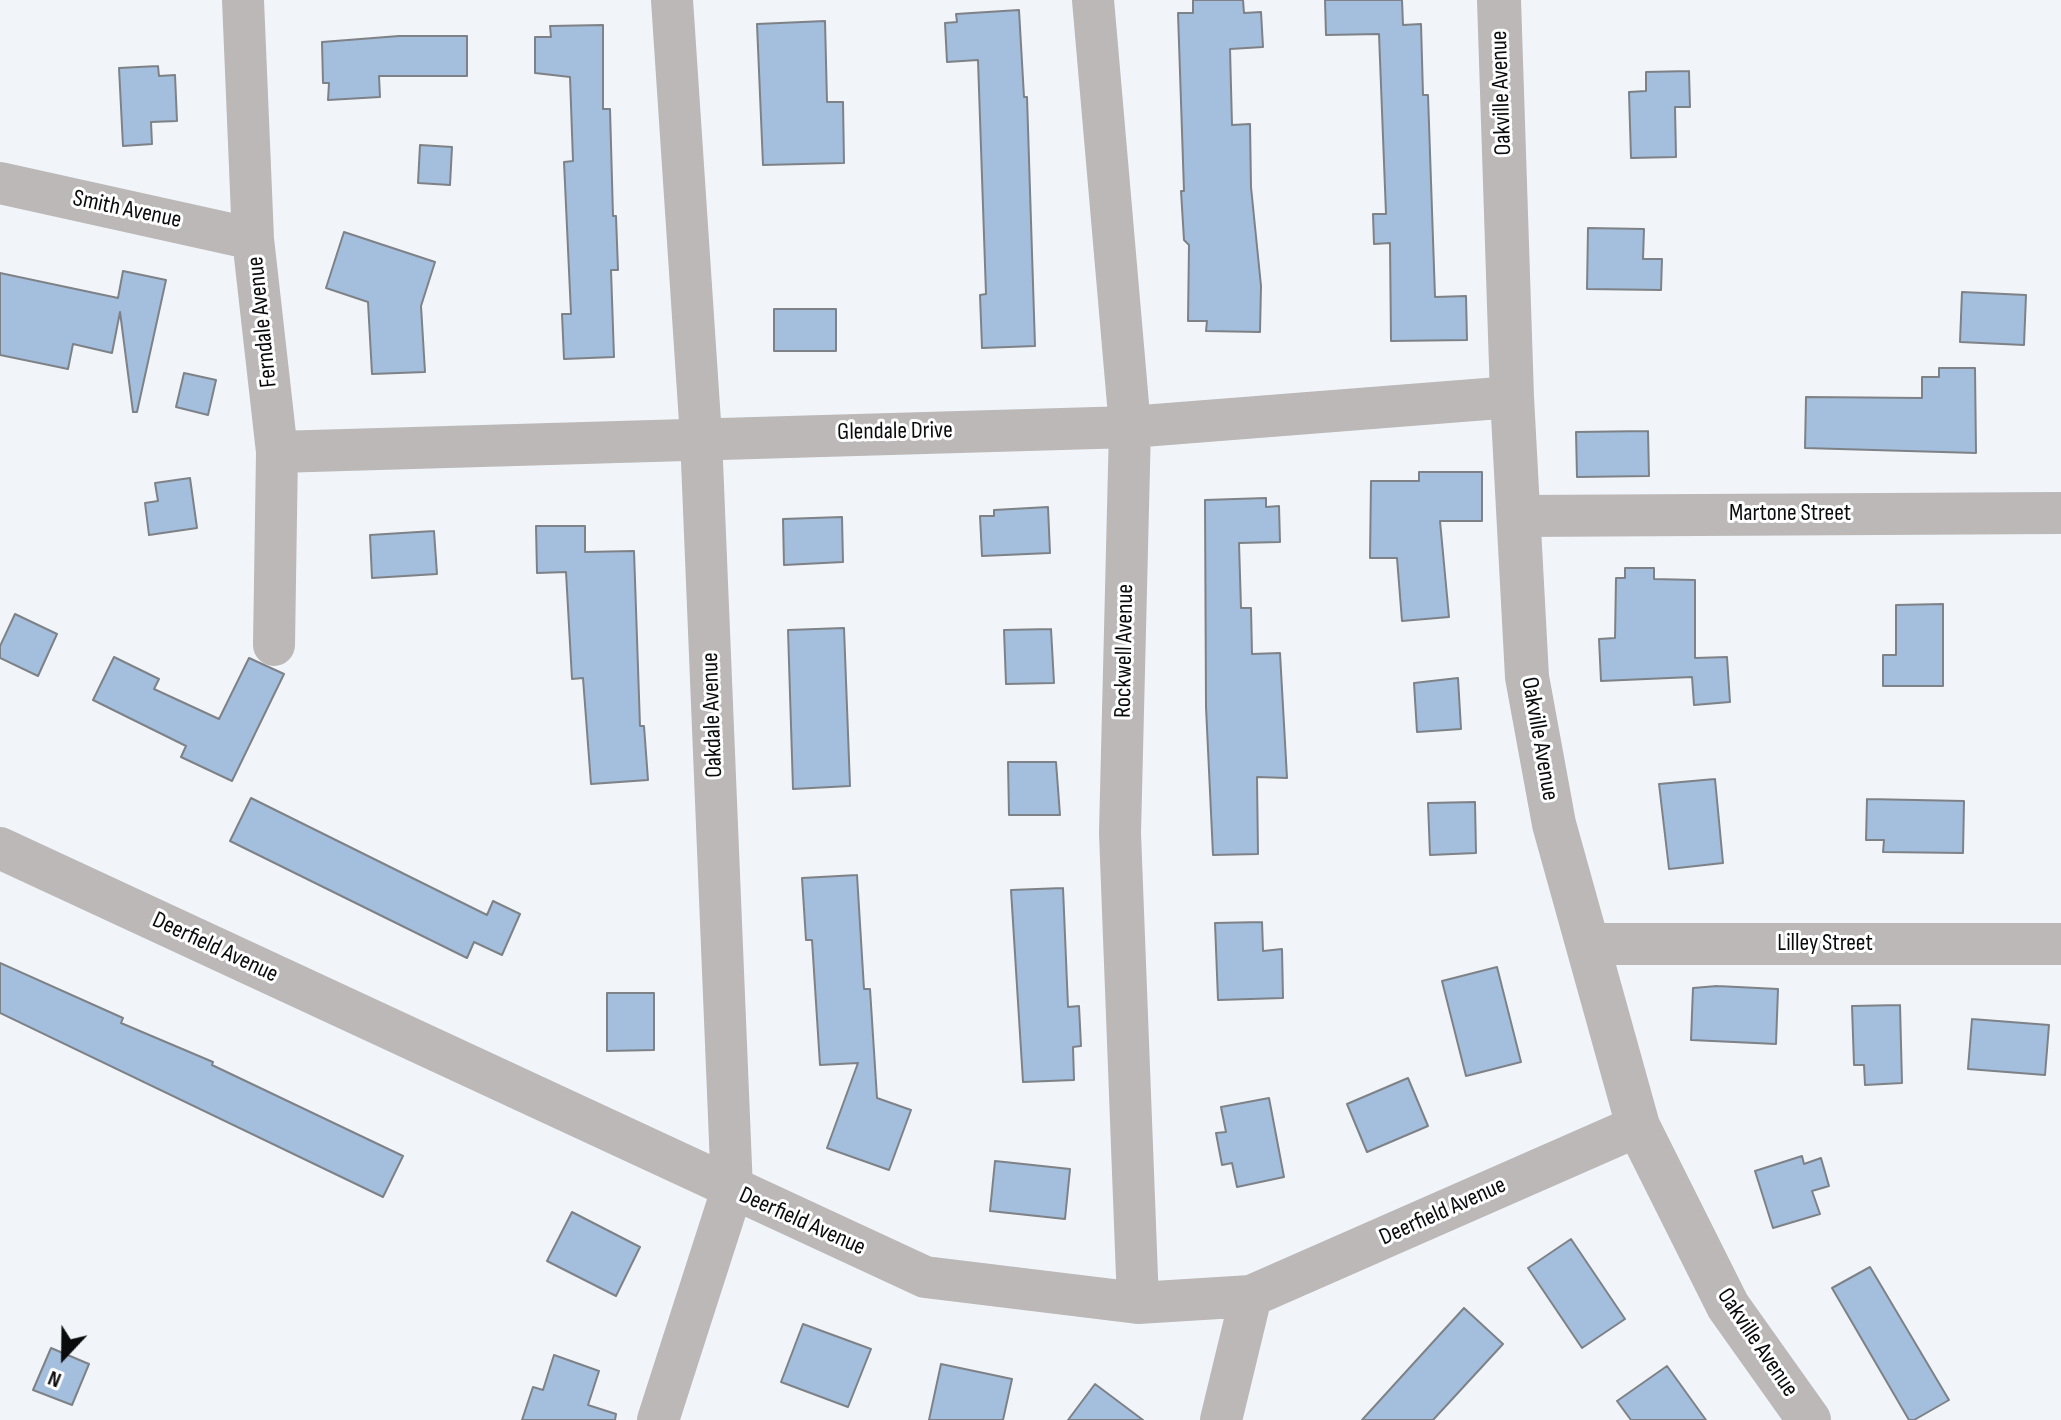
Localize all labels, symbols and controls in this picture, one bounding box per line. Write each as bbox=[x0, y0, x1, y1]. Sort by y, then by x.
street label: Oakville Avenue bbox=[1485, 30, 1519, 156]
street label: Smith Avenue bbox=[70, 184, 184, 236]
street label: Ferndale Avenue bbox=[242, 255, 284, 389]
street label: Glendale Drive bbox=[837, 417, 953, 447]
street label: Martone Street bbox=[1729, 500, 1851, 528]
street label: Rockwell Avenue bbox=[1109, 584, 1141, 718]
street label: Oakdale Avenue bbox=[696, 652, 730, 778]
street label: Oakville Avenue bbox=[1514, 675, 1564, 803]
street label: Deerfield Avenue bbox=[148, 906, 282, 990]
street label: Lilley Street bbox=[1777, 930, 1873, 958]
street label: Deerfield Avenue bbox=[1375, 1171, 1511, 1253]
street label: Deerfield Avenue bbox=[734, 1181, 870, 1263]
street label: Oakville Avenue bbox=[1710, 1283, 1804, 1403]
north arrow bbox=[24, 1316, 104, 1396]
text: N bbox=[44, 1364, 65, 1393]

